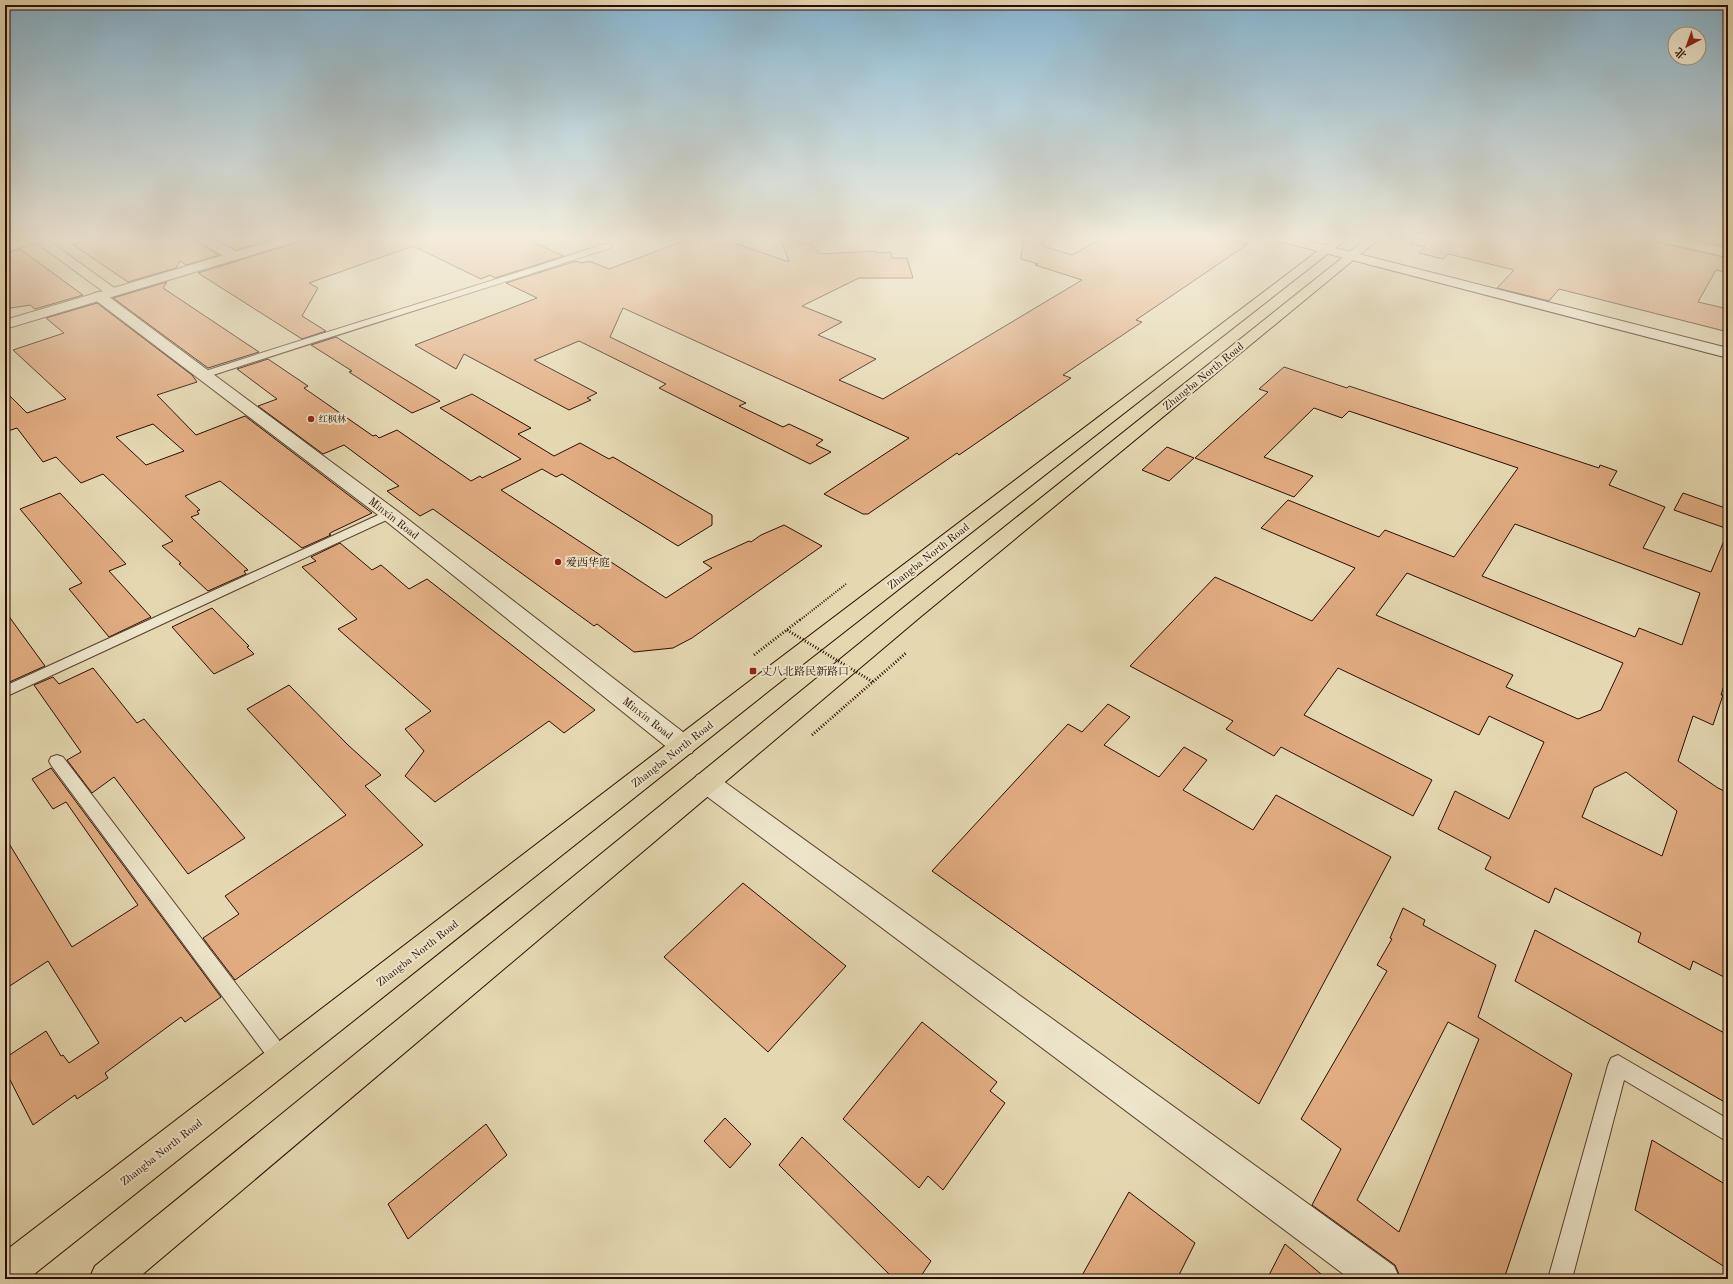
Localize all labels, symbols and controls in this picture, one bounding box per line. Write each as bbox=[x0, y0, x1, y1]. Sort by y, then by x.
north arrow bbox=[1667, 26, 1707, 66]
text: 北 bbox=[1673, 45, 1689, 61]
street label: Zhangba North Road bbox=[1161, 341, 1247, 413]
marker: 红枫林 bbox=[306, 414, 316, 424]
place label: 红枫林 bbox=[319, 414, 346, 424]
street label: Minxin Road bbox=[366, 496, 420, 542]
street label: Zhangba North Road bbox=[886, 522, 972, 592]
place label: 爱西华庭 bbox=[566, 556, 610, 569]
marker: 爱西华庭 bbox=[553, 557, 563, 567]
place label: 丈八北路民新路口 bbox=[761, 665, 849, 678]
marker: 丈八北路民新路口 bbox=[748, 666, 758, 676]
street label: Minxin Road bbox=[620, 696, 674, 742]
street label: Zhangba North Road bbox=[630, 720, 716, 790]
street label: Zhangba North Road bbox=[375, 919, 461, 989]
street label: Zhangba North Road bbox=[119, 1118, 205, 1188]

